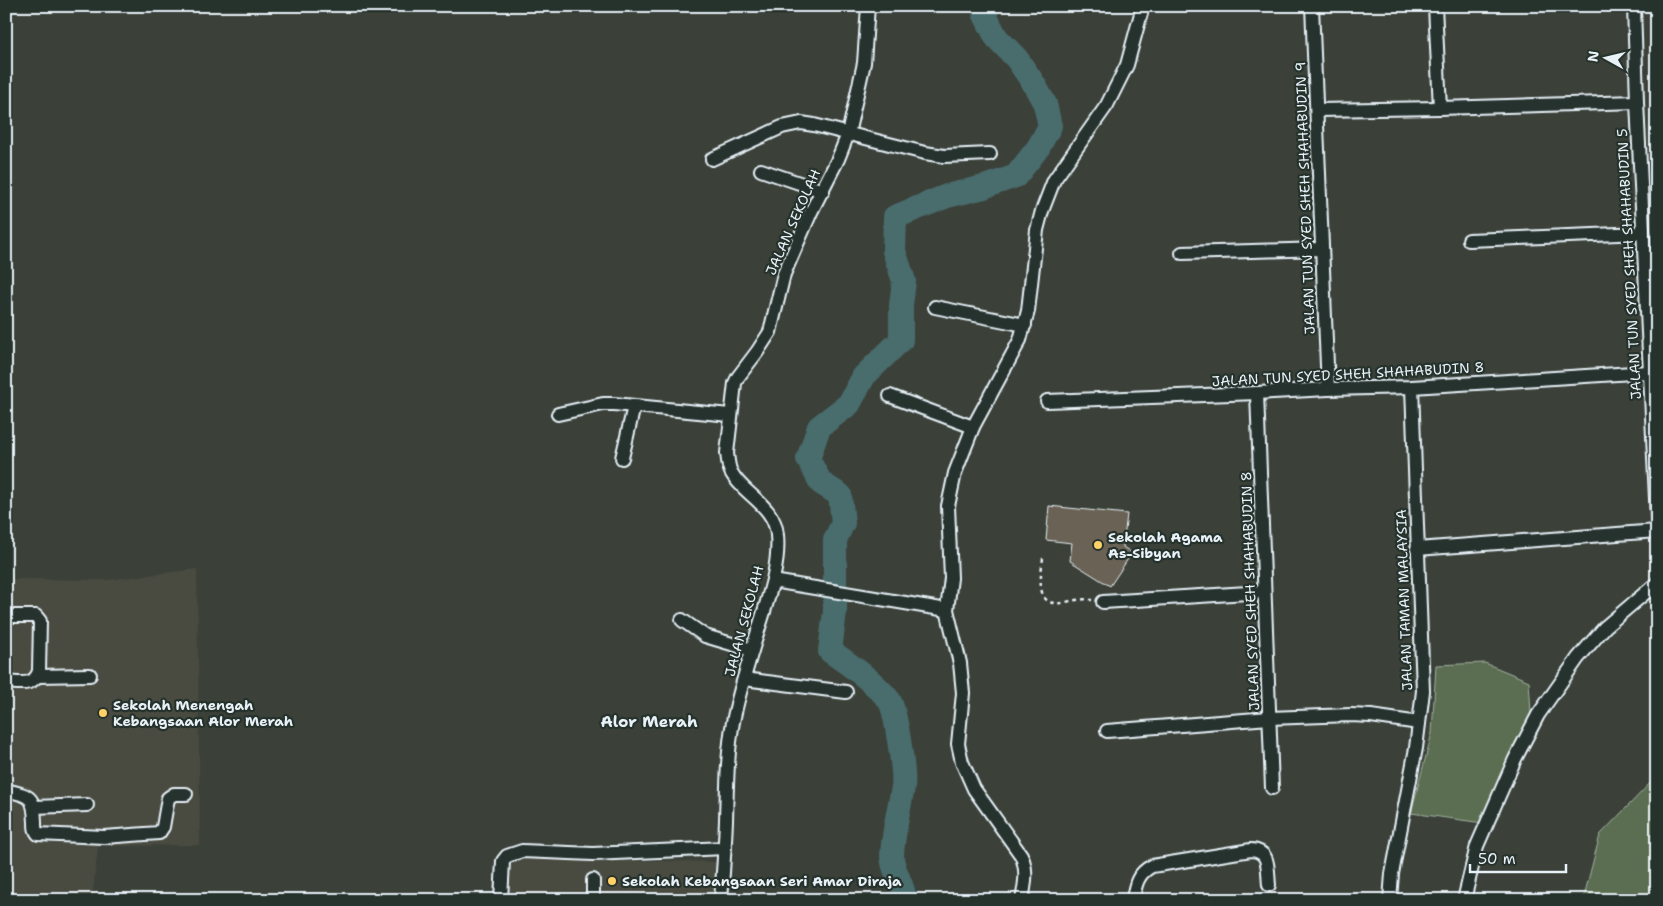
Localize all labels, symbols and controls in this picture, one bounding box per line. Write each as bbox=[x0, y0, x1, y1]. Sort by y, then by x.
north arrow bbox=[1580, 32, 1630, 82]
text: N bbox=[1583, 49, 1603, 63]
street label: JALAN TUN SYED SHEH SHAHABUDIN 9 bbox=[1291, 61, 1319, 335]
street label: JALAN TUN SYED SHEH SHAHABUDIN 5 bbox=[1613, 128, 1645, 400]
street label: JALAN SEKOLAH bbox=[762, 166, 824, 278]
street label: JALAN TUN SYED SHEH SHAHABUDIN 8 bbox=[1211, 358, 1485, 390]
street label: JALAN SYED SHEH SHAHABUDIN 8 bbox=[1237, 471, 1263, 711]
street label: JALAN TAMAN MALAYSIA bbox=[1392, 509, 1416, 691]
place label: Sekolah Agama As-Sibyan bbox=[1108, 528, 1223, 562]
marker: Sekolah Agama As-Sibyan bbox=[1092, 539, 1104, 551]
street label: JALAN SEKOLAH bbox=[721, 564, 767, 678]
place label: Sekolah Menengah Kebangsaan Alor Merah bbox=[113, 696, 293, 730]
marker: Sekolah Menengah Kebangsaan Alor Merah bbox=[97, 707, 109, 719]
district label: Alor Merah bbox=[600, 711, 698, 732]
scale bar bbox=[1470, 841, 1567, 873]
text: 50 m bbox=[1478, 849, 1516, 869]
place label: Sekolah Kebangsaan Seri Amar Diraja bbox=[622, 872, 902, 890]
marker: Sekolah Kebangsaan Seri Amar Diraja bbox=[606, 875, 618, 887]

